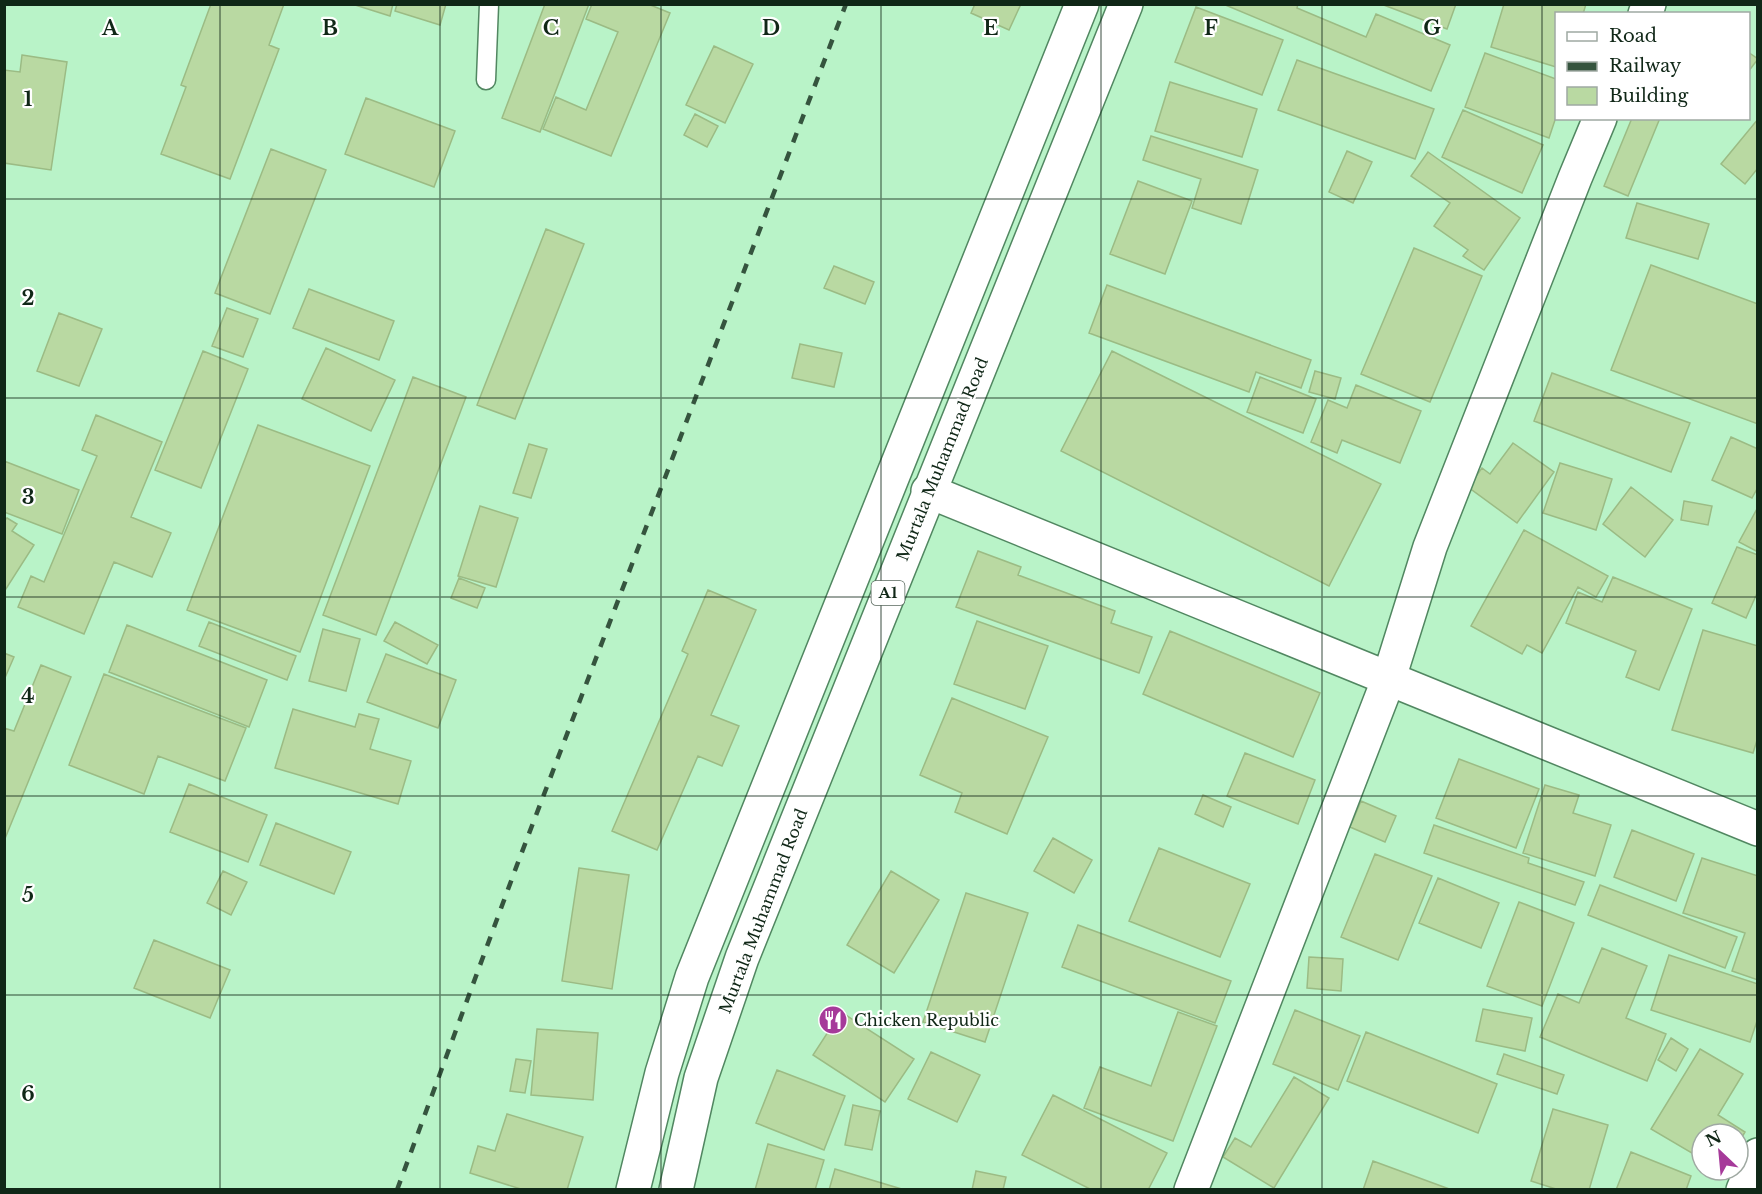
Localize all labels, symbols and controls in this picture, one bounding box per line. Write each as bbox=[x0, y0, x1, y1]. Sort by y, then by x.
legend bbox=[1555, 12, 1750, 120]
text: A bbox=[101, 16, 119, 40]
text: B bbox=[322, 16, 338, 40]
text: C bbox=[543, 16, 559, 40]
text: D bbox=[762, 16, 780, 40]
text: E bbox=[983, 16, 999, 40]
text: F bbox=[1204, 16, 1218, 40]
text: G bbox=[1423, 16, 1441, 40]
text: Road bbox=[1609, 25, 1657, 47]
text: Railway bbox=[1609, 55, 1682, 77]
text: Building bbox=[1609, 85, 1688, 107]
text: 1 bbox=[24, 87, 33, 111]
text: 2 bbox=[21, 286, 35, 310]
street label: Murtala Muhammad Road bbox=[892, 354, 992, 564]
text: 3 bbox=[22, 485, 34, 509]
road number: A1 bbox=[872, 581, 904, 605]
text: 4 bbox=[21, 684, 35, 708]
street label: Murtala Muhammad Road bbox=[715, 806, 811, 1016]
text: 5 bbox=[22, 883, 34, 907]
restaurant icon: Chicken Republic bbox=[817, 1004, 849, 1036]
place label: Chicken Republic bbox=[854, 1010, 999, 1030]
text: 6 bbox=[21, 1082, 35, 1106]
north arrow bbox=[1690, 1122, 1750, 1182]
text: N bbox=[1702, 1126, 1725, 1151]

